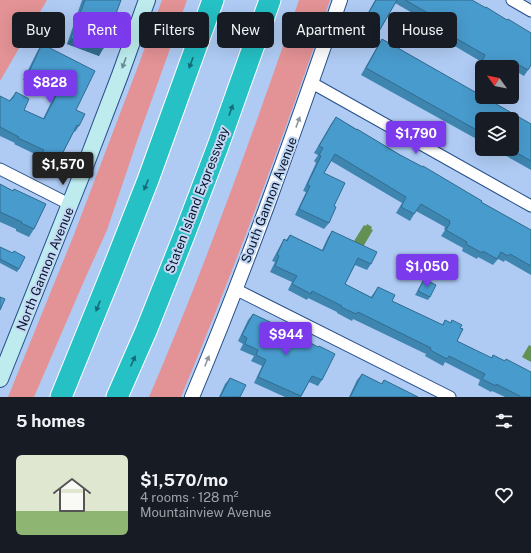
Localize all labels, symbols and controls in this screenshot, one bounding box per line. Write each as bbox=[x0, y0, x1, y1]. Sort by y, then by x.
chip: Buy bbox=[12, 12, 65, 48]
chip: Rent bbox=[73, 12, 131, 48]
chip: Filters bbox=[139, 12, 209, 48]
chip: New bbox=[217, 12, 274, 48]
chip: Apartment bbox=[282, 12, 380, 48]
chip: House bbox=[388, 12, 457, 48]
one-way arrow bbox=[121, 58, 127, 70]
one-way arrow bbox=[187, 58, 193, 70]
north arrow bbox=[475, 60, 519, 104]
map controls bbox=[475, 60, 519, 156]
pin: $828 bbox=[26, 70, 74, 104]
text: $828 bbox=[33, 75, 67, 90]
one-way arrow bbox=[228, 103, 234, 115]
button: layers bbox=[475, 112, 519, 156]
one-way arrow bbox=[295, 115, 301, 127]
pin: $1,790 bbox=[383, 121, 449, 155]
street label: Staten Island Expressway bbox=[162, 125, 232, 275]
text: $1,790 bbox=[395, 126, 437, 141]
street label: South Gannon Avenue bbox=[238, 135, 300, 265]
pin: $1,570 bbox=[30, 152, 96, 186]
text: $1,570 bbox=[41, 157, 85, 172]
one-way arrow bbox=[142, 180, 148, 192]
street label: North Gannon Avenue bbox=[13, 205, 77, 333]
pin: $1,050 bbox=[394, 254, 460, 288]
text: $1,050 bbox=[405, 259, 449, 274]
one-way arrow bbox=[95, 301, 101, 313]
pin: $944 bbox=[262, 322, 310, 356]
text: $944 bbox=[269, 327, 303, 342]
one-way arrow bbox=[204, 354, 210, 366]
one-way arrow bbox=[130, 356, 136, 367]
icon: filters bbox=[493, 410, 515, 432]
text: 5 homes bbox=[16, 411, 85, 431]
text: $1,570/mo bbox=[140, 470, 228, 490]
icon: home bbox=[48, 471, 96, 519]
icon: heart bbox=[493, 484, 515, 506]
text: 4 rooms · 128 m² bbox=[140, 490, 239, 505]
text: Mountainview Avenue bbox=[140, 505, 271, 520]

